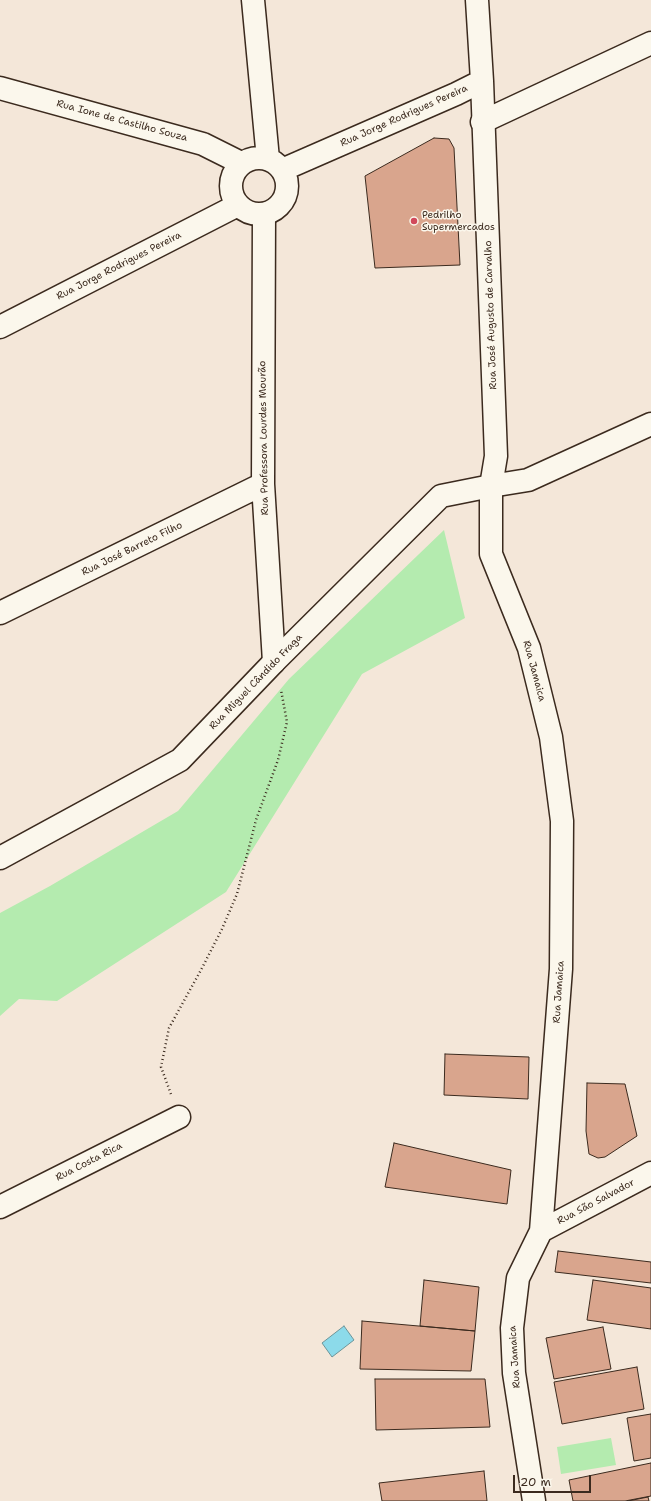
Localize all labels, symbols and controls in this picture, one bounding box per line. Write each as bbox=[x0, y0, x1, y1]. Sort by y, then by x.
street label: Rua Jorge Rodrigues Pereira bbox=[338, 82, 470, 150]
street label: Rua Ione de Castilho Souza bbox=[55, 98, 189, 144]
place label: Pedrilho Supermercados bbox=[422, 209, 495, 232]
marker: Pedrilho Supermercados bbox=[409, 216, 419, 226]
street label: Rua Jorge Rodrigues Pereira bbox=[55, 229, 183, 303]
street label: Rua José Augusto de Carvalho bbox=[482, 240, 500, 390]
street label: Rua Professora Lourdes Mourão bbox=[257, 361, 271, 515]
street label: Rua José Barreto Filho bbox=[80, 519, 184, 579]
street label: Rua Miguel Cândido Fraga bbox=[207, 632, 305, 732]
street label: Rua Jamaica bbox=[520, 639, 548, 703]
street label: Rua Jamaica bbox=[551, 960, 567, 1024]
street label: Rua Costa Rica bbox=[54, 1140, 124, 1184]
street label: Rua São Salvador bbox=[555, 1177, 637, 1227]
street label: Rua Jamaica bbox=[507, 1325, 523, 1389]
scale bar bbox=[515, 1467, 593, 1493]
text: 20 m bbox=[520, 1474, 551, 1490]

